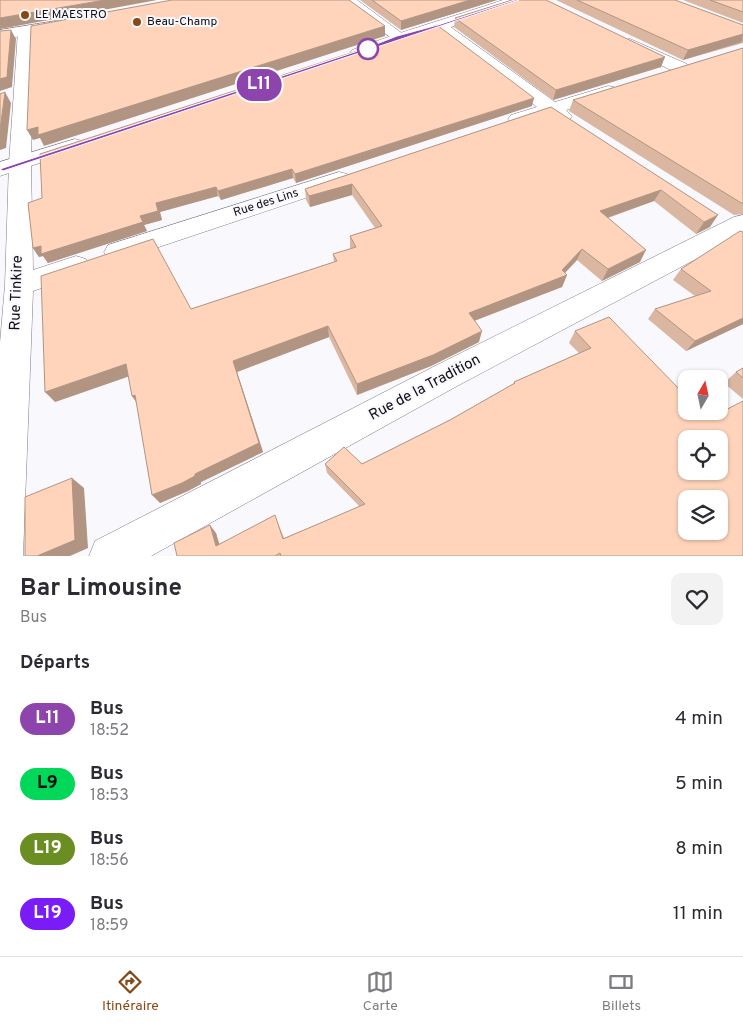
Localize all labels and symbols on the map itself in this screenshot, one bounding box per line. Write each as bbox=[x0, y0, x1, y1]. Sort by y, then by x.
place label: LE MAESTRO bbox=[35, 7, 107, 23]
marker: LE MAESTRO bbox=[19, 9, 31, 21]
place label: Beau-Champ bbox=[147, 14, 218, 30]
marker: Beau-Champ bbox=[131, 16, 143, 28]
unlabelled marker bbox=[357, 38, 379, 60]
line badge: L11 bbox=[230, 69, 288, 101]
street label: Rue des Lins bbox=[231, 185, 301, 221]
street label: Rue Tinkire bbox=[6, 255, 28, 331]
street label: Rue de la Tradition bbox=[366, 351, 484, 425]
north arrow bbox=[678, 370, 728, 420]

